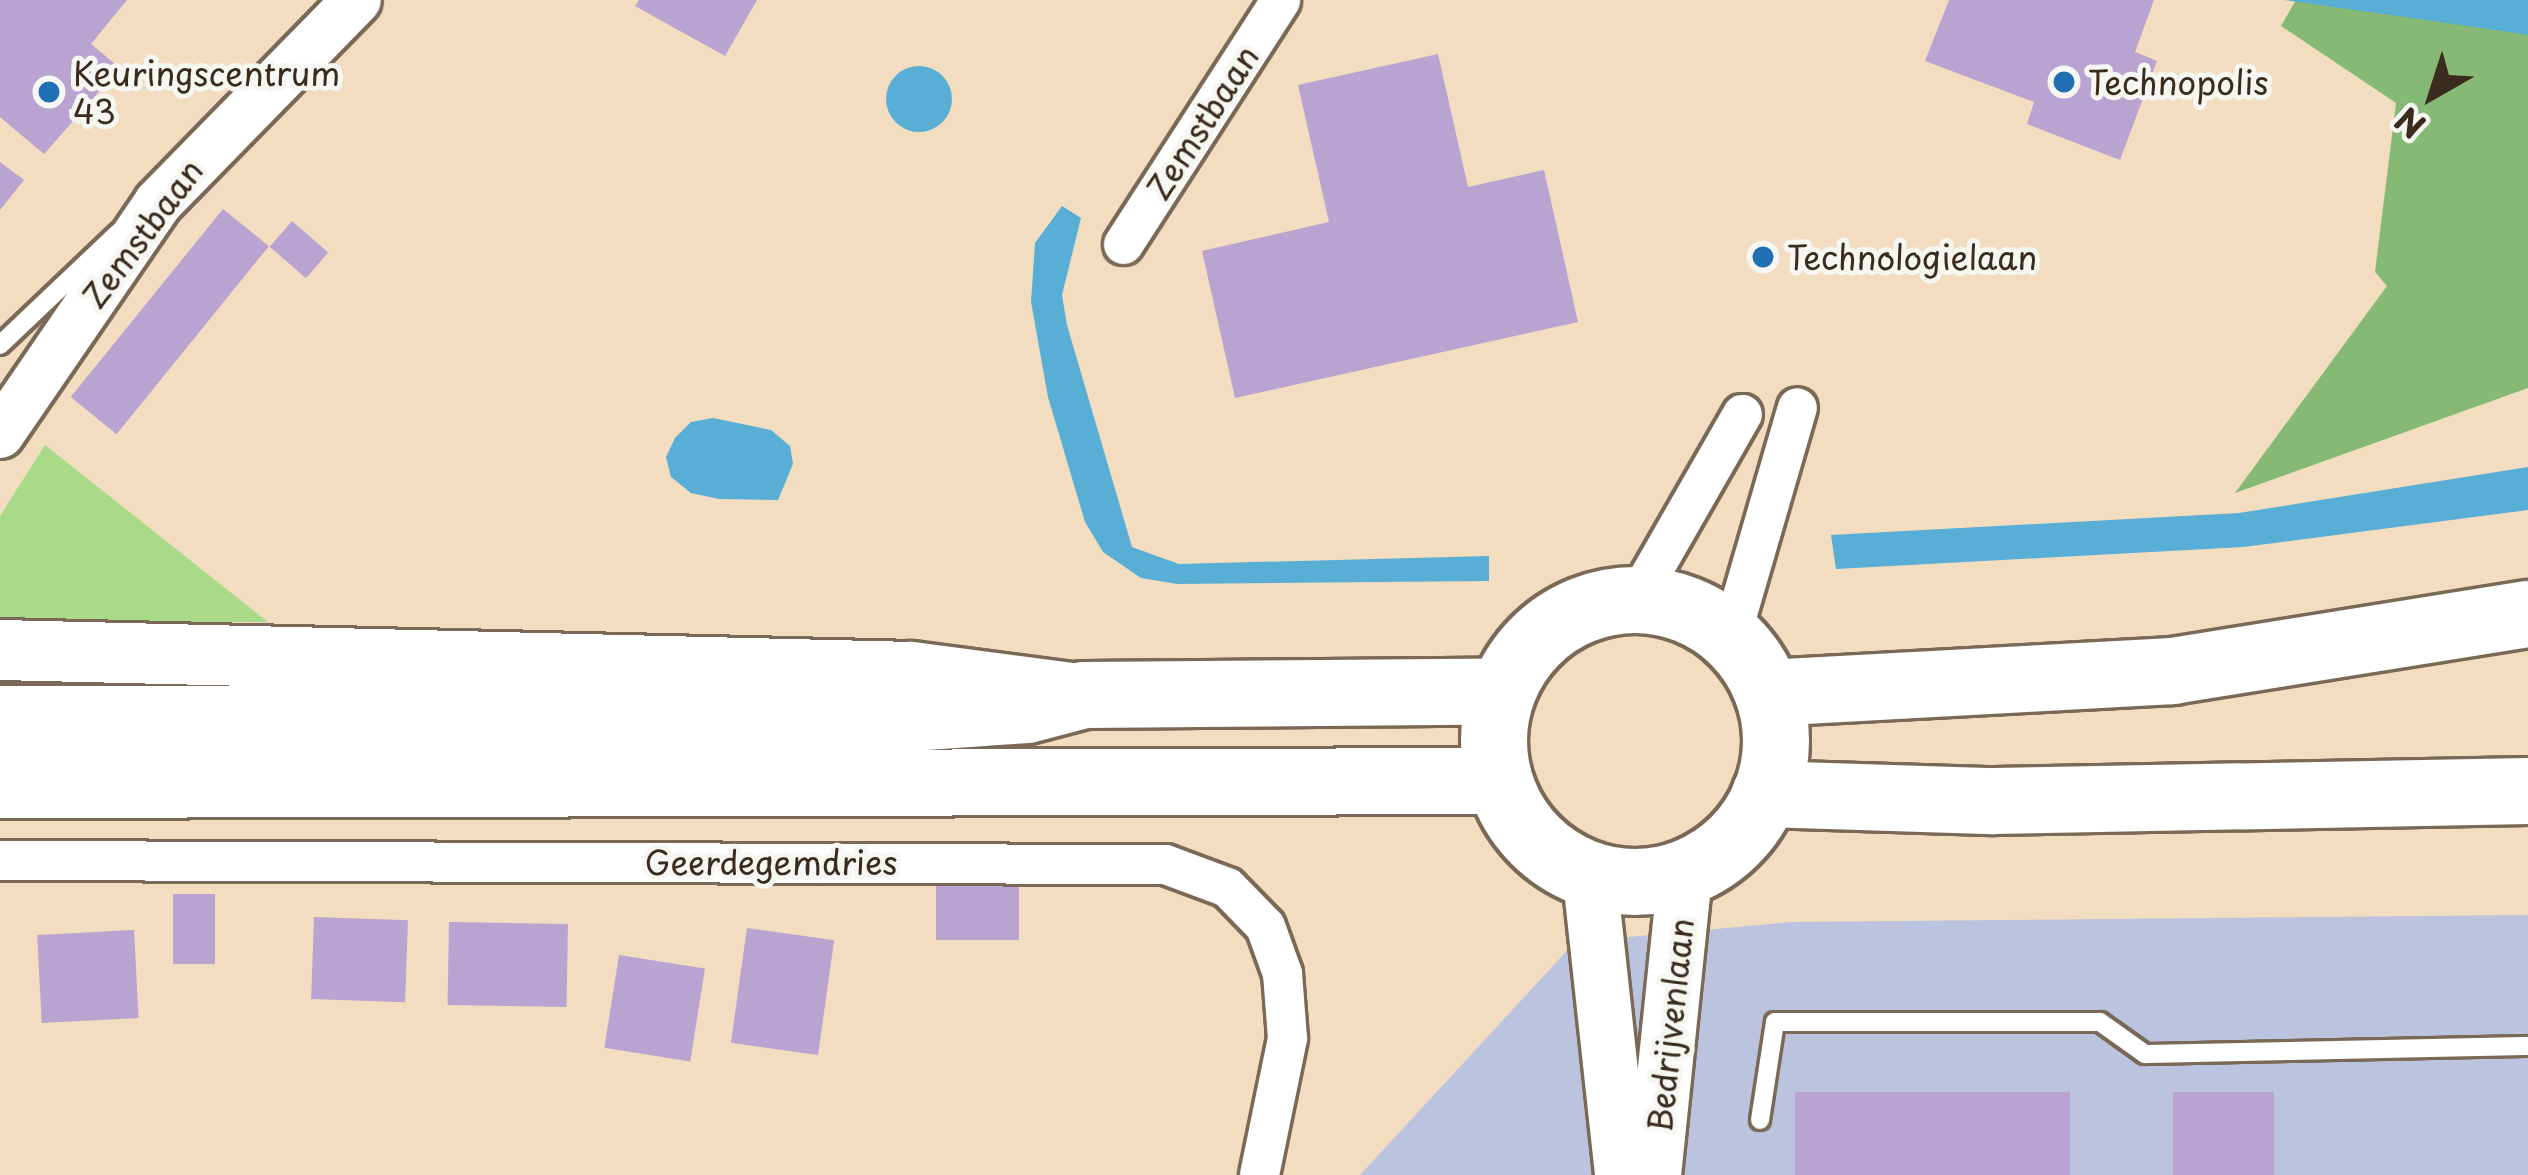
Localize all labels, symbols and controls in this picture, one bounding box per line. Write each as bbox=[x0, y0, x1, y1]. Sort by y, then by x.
north arrow bbox=[2372, 36, 2492, 156]
street label: Zemstbaan bbox=[1138, 38, 1266, 206]
place label: Keuringscentrum 43 bbox=[73, 53, 340, 131]
place label: Technopolis bbox=[2088, 62, 2268, 102]
marker: Technopolis bbox=[2051, 69, 2077, 95]
marker: Keuringscentrum 43 bbox=[36, 79, 62, 105]
text: N bbox=[2383, 96, 2435, 152]
street label: Zemstbaan bbox=[73, 151, 211, 315]
place label: Technologielaan bbox=[1787, 237, 2037, 277]
marker: Technologielaan bbox=[1750, 244, 1776, 270]
street label: Geerdegemdries bbox=[645, 842, 897, 882]
street label: Bedrijvenlaan bbox=[1639, 916, 1701, 1134]

